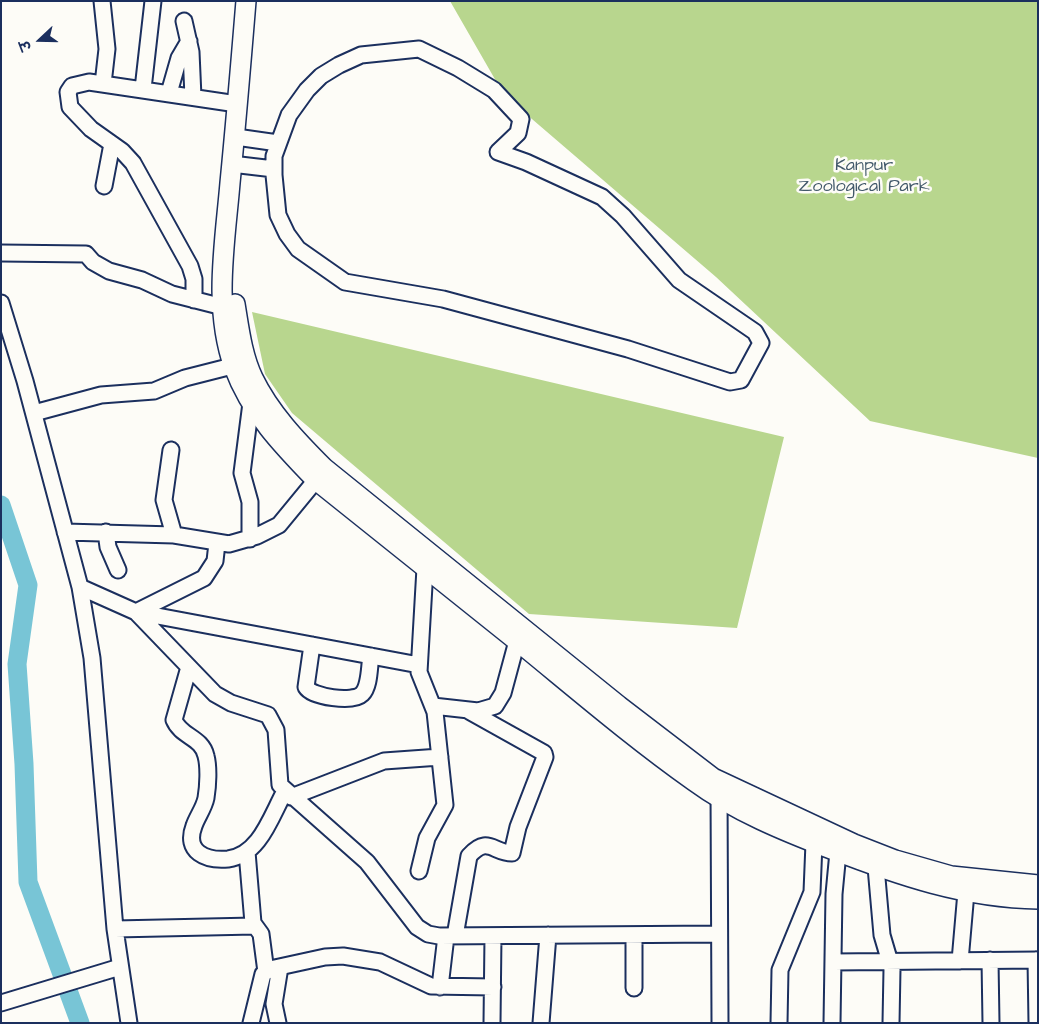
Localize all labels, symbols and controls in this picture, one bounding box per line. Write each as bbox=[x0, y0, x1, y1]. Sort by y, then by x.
north arrow bbox=[15, 15, 65, 65]
text: उ bbox=[15, 37, 37, 53]
park label: Kanpur Zoological Park bbox=[798, 155, 930, 198]

